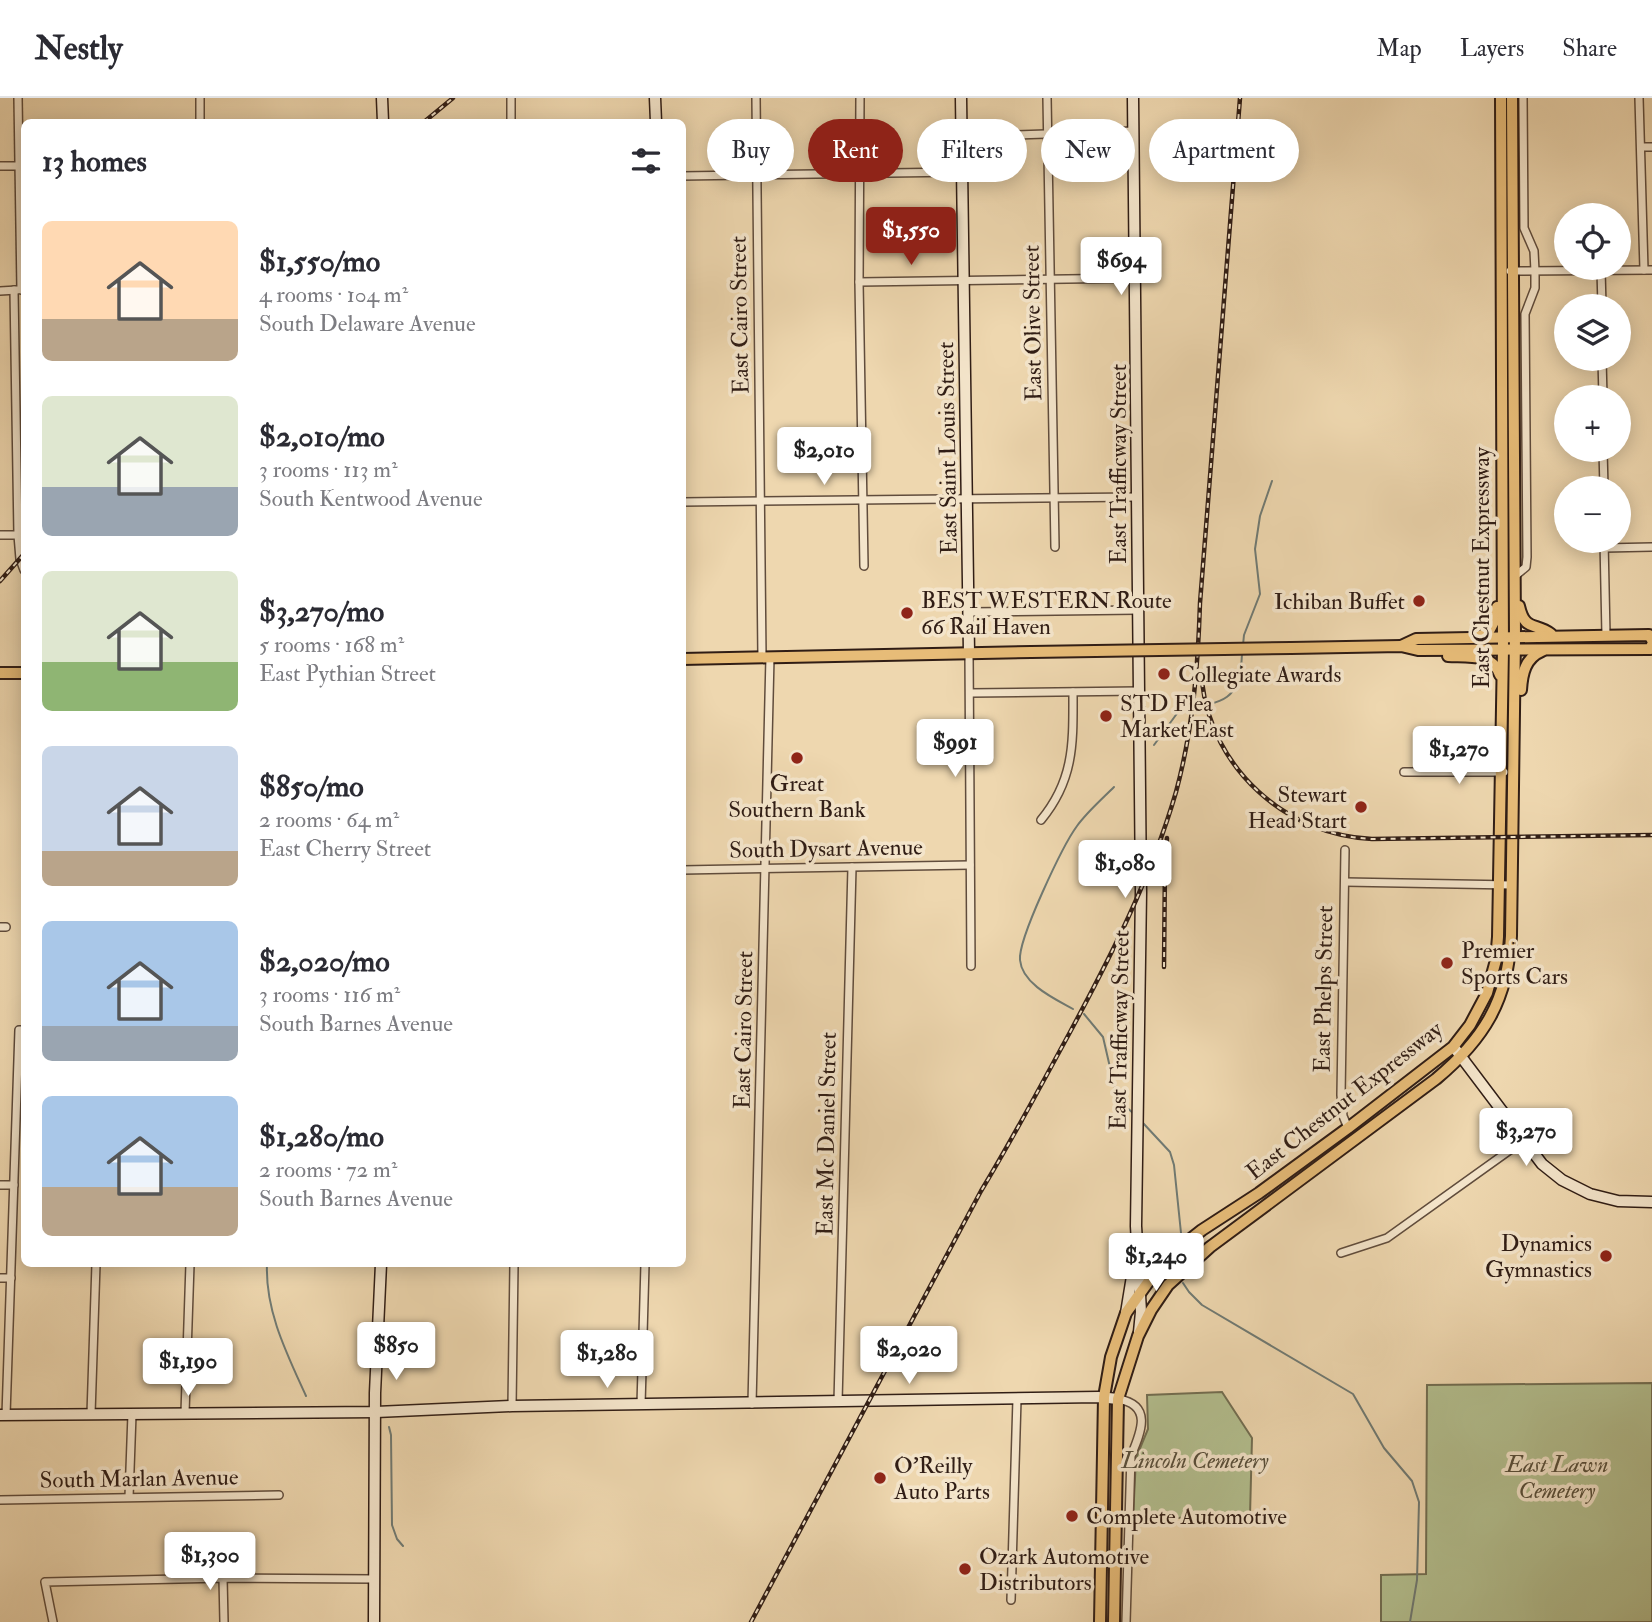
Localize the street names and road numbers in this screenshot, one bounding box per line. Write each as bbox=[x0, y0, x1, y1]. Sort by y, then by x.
street label: East Cairo Street bbox=[724, 236, 755, 394]
street label: East Olive Street bbox=[1017, 245, 1048, 401]
street label: East Saint Louis Street bbox=[931, 341, 964, 555]
street label: East Trafficway Street bbox=[1104, 364, 1133, 564]
street label: East Chestnut Expressway bbox=[1467, 446, 1497, 689]
street label: South Dysart Avenue bbox=[729, 832, 923, 865]
street label: East Phelps Street bbox=[1308, 905, 1340, 1073]
street label: East Trafficway Street bbox=[1103, 930, 1136, 1130]
street label: East Cairo Street bbox=[728, 951, 759, 1109]
street label: East Chestnut Expressway bbox=[1240, 1014, 1450, 1187]
street label: East Mc Daniel Street bbox=[810, 1032, 843, 1236]
street label: South Marlan Avenue bbox=[39, 1462, 239, 1495]

